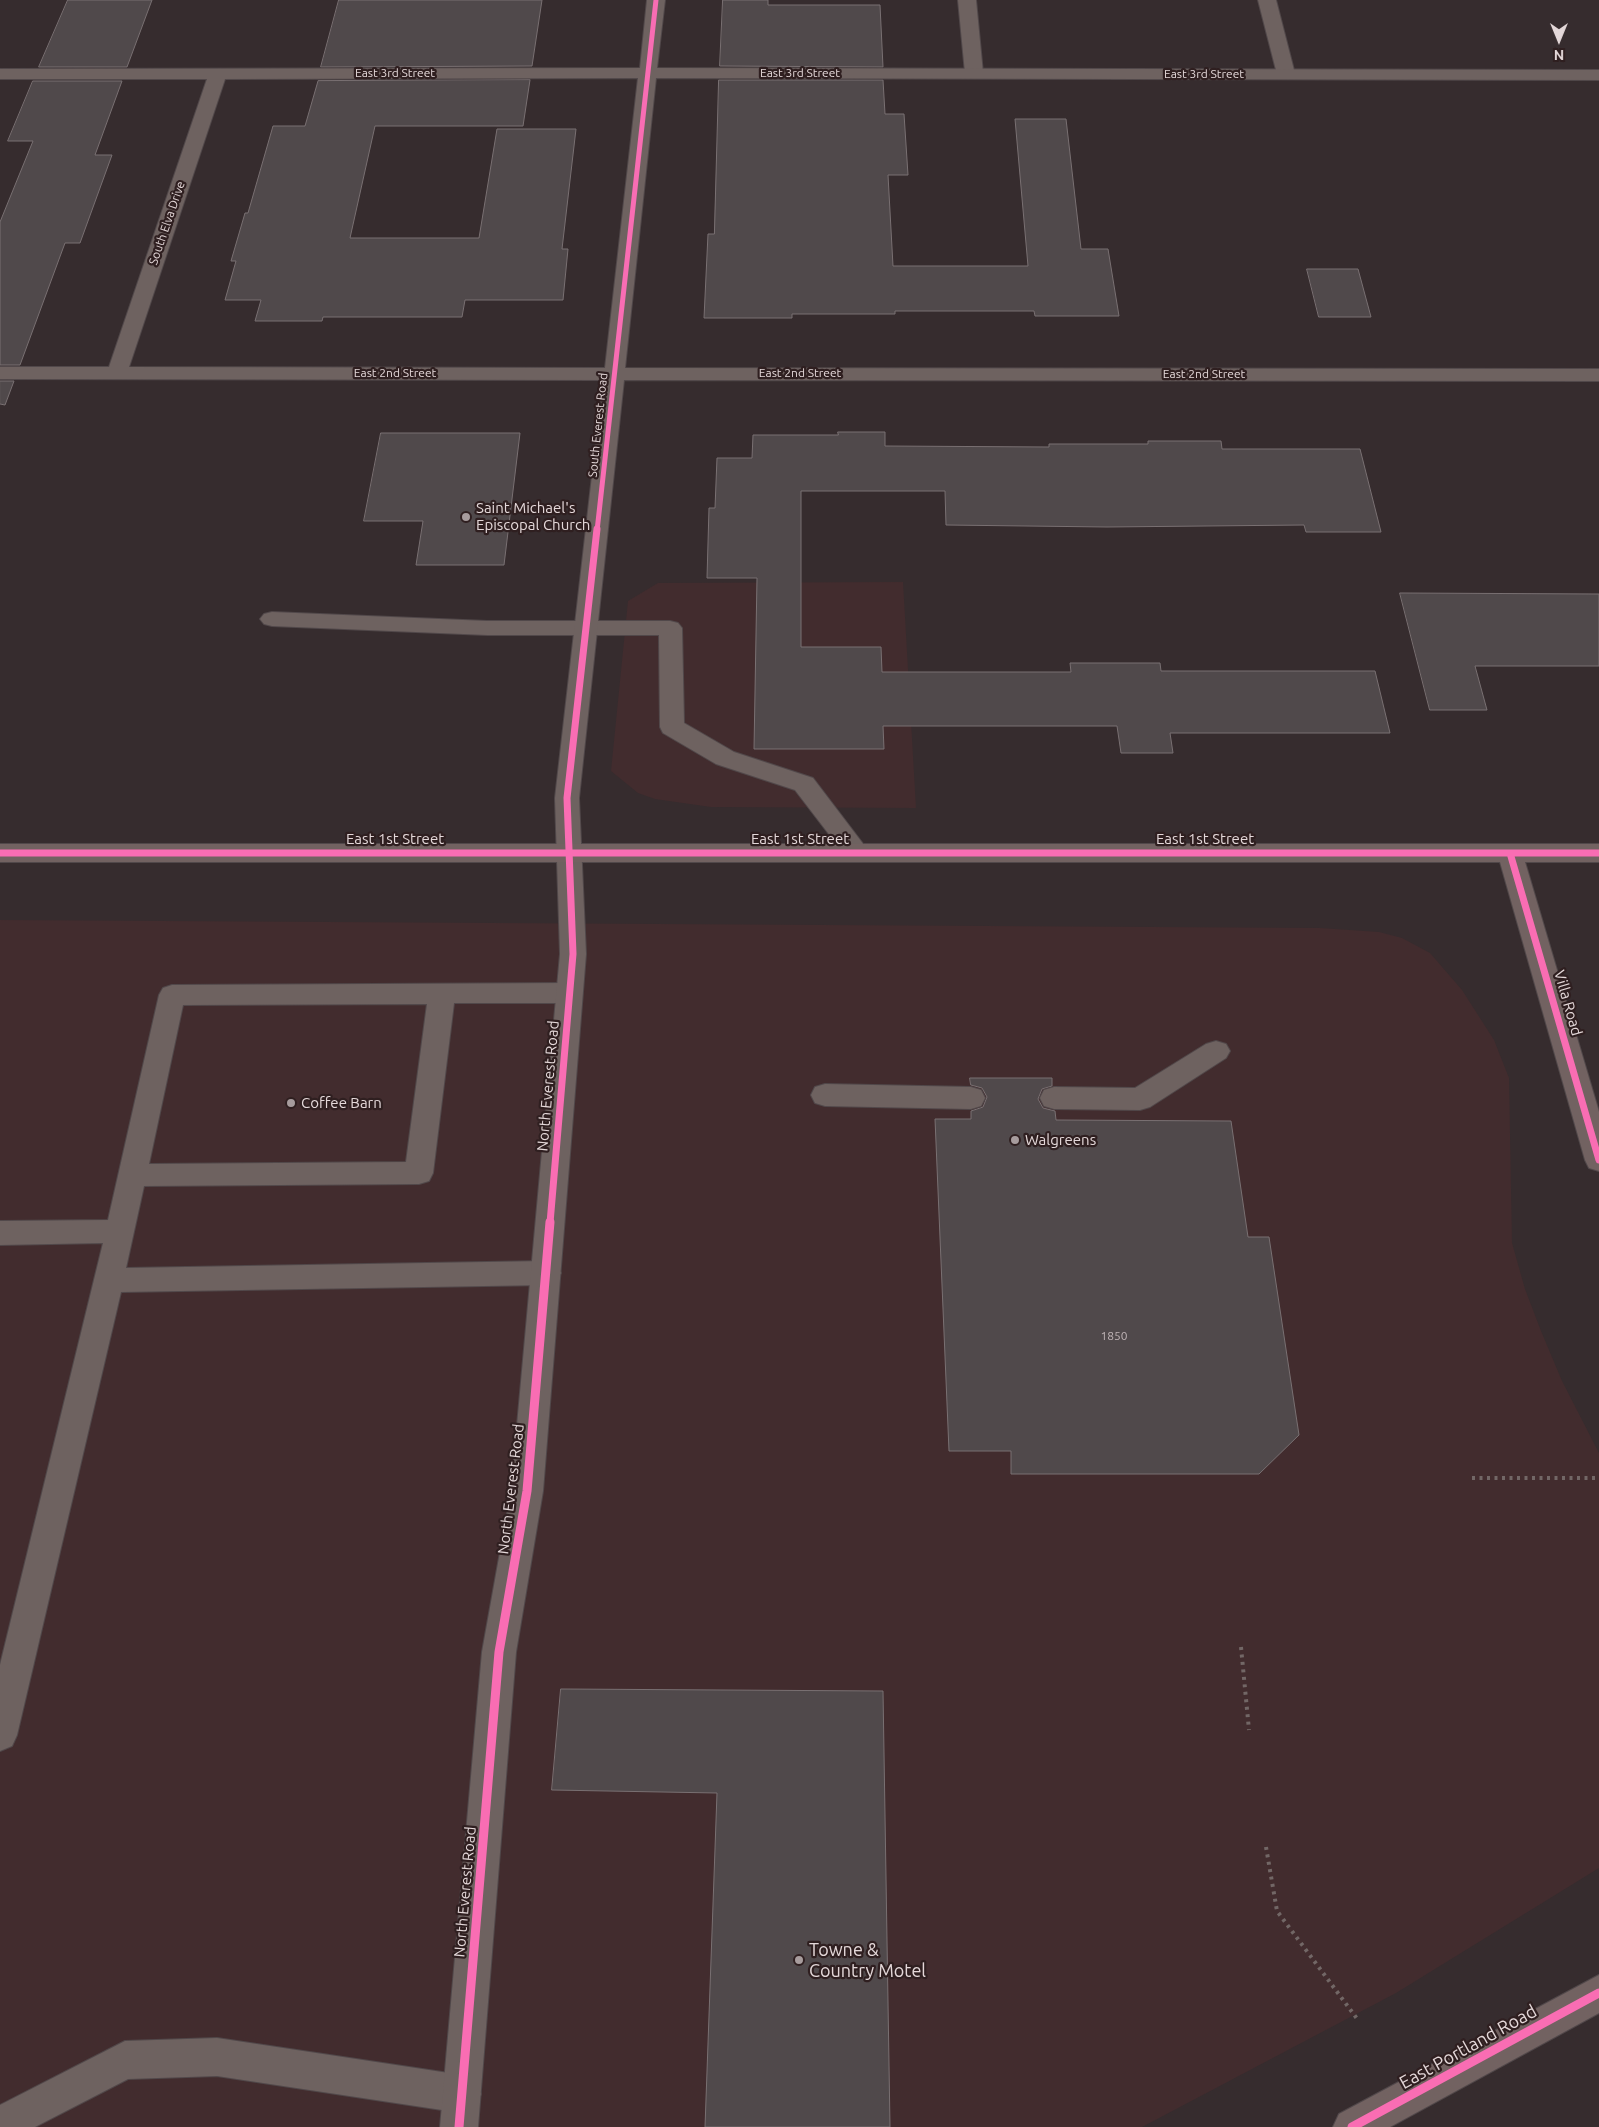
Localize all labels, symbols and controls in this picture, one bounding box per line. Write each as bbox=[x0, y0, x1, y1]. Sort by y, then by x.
north arrow bbox=[1534, 15, 1584, 65]
text: N bbox=[1554, 47, 1564, 63]
street label: East 3rd Street bbox=[355, 66, 435, 80]
street label: East 3rd Street bbox=[760, 66, 840, 80]
street label: East 3rd Street bbox=[1164, 67, 1244, 81]
street label: South Elva Drive bbox=[146, 179, 188, 267]
street label: East 2nd Street bbox=[354, 366, 436, 380]
street label: East 2nd Street bbox=[759, 366, 841, 380]
street label: East 2nd Street bbox=[1163, 367, 1245, 381]
street label: South Everest Road bbox=[585, 372, 611, 478]
place label: Saint Michael's Episcopal Church bbox=[476, 499, 590, 534]
marker: Saint Michael's Episcopal Church bbox=[460, 511, 472, 523]
street label: East 1st Street bbox=[346, 830, 444, 848]
street label: East 1st Street bbox=[751, 830, 849, 848]
street label: East 1st Street bbox=[1156, 830, 1254, 848]
street label: Villa Road bbox=[1550, 968, 1586, 1038]
street label: North Everest Road bbox=[533, 1020, 563, 1152]
place label: Coffee Barn bbox=[301, 1094, 382, 1112]
marker: Coffee Barn bbox=[285, 1097, 297, 1109]
place label: Walgreens bbox=[1025, 1131, 1096, 1149]
marker: Walgreens bbox=[1009, 1134, 1021, 1146]
house number: 1850 bbox=[1100, 1329, 1128, 1343]
street label: North Everest Road bbox=[494, 1423, 528, 1555]
street label: North Everest Road bbox=[450, 1826, 480, 1958]
place label: Towne & Country Motel bbox=[809, 1939, 926, 1982]
marker: Towne & Country Motel bbox=[793, 1954, 805, 1966]
street label: East Portland Road bbox=[1396, 2000, 1540, 2094]

